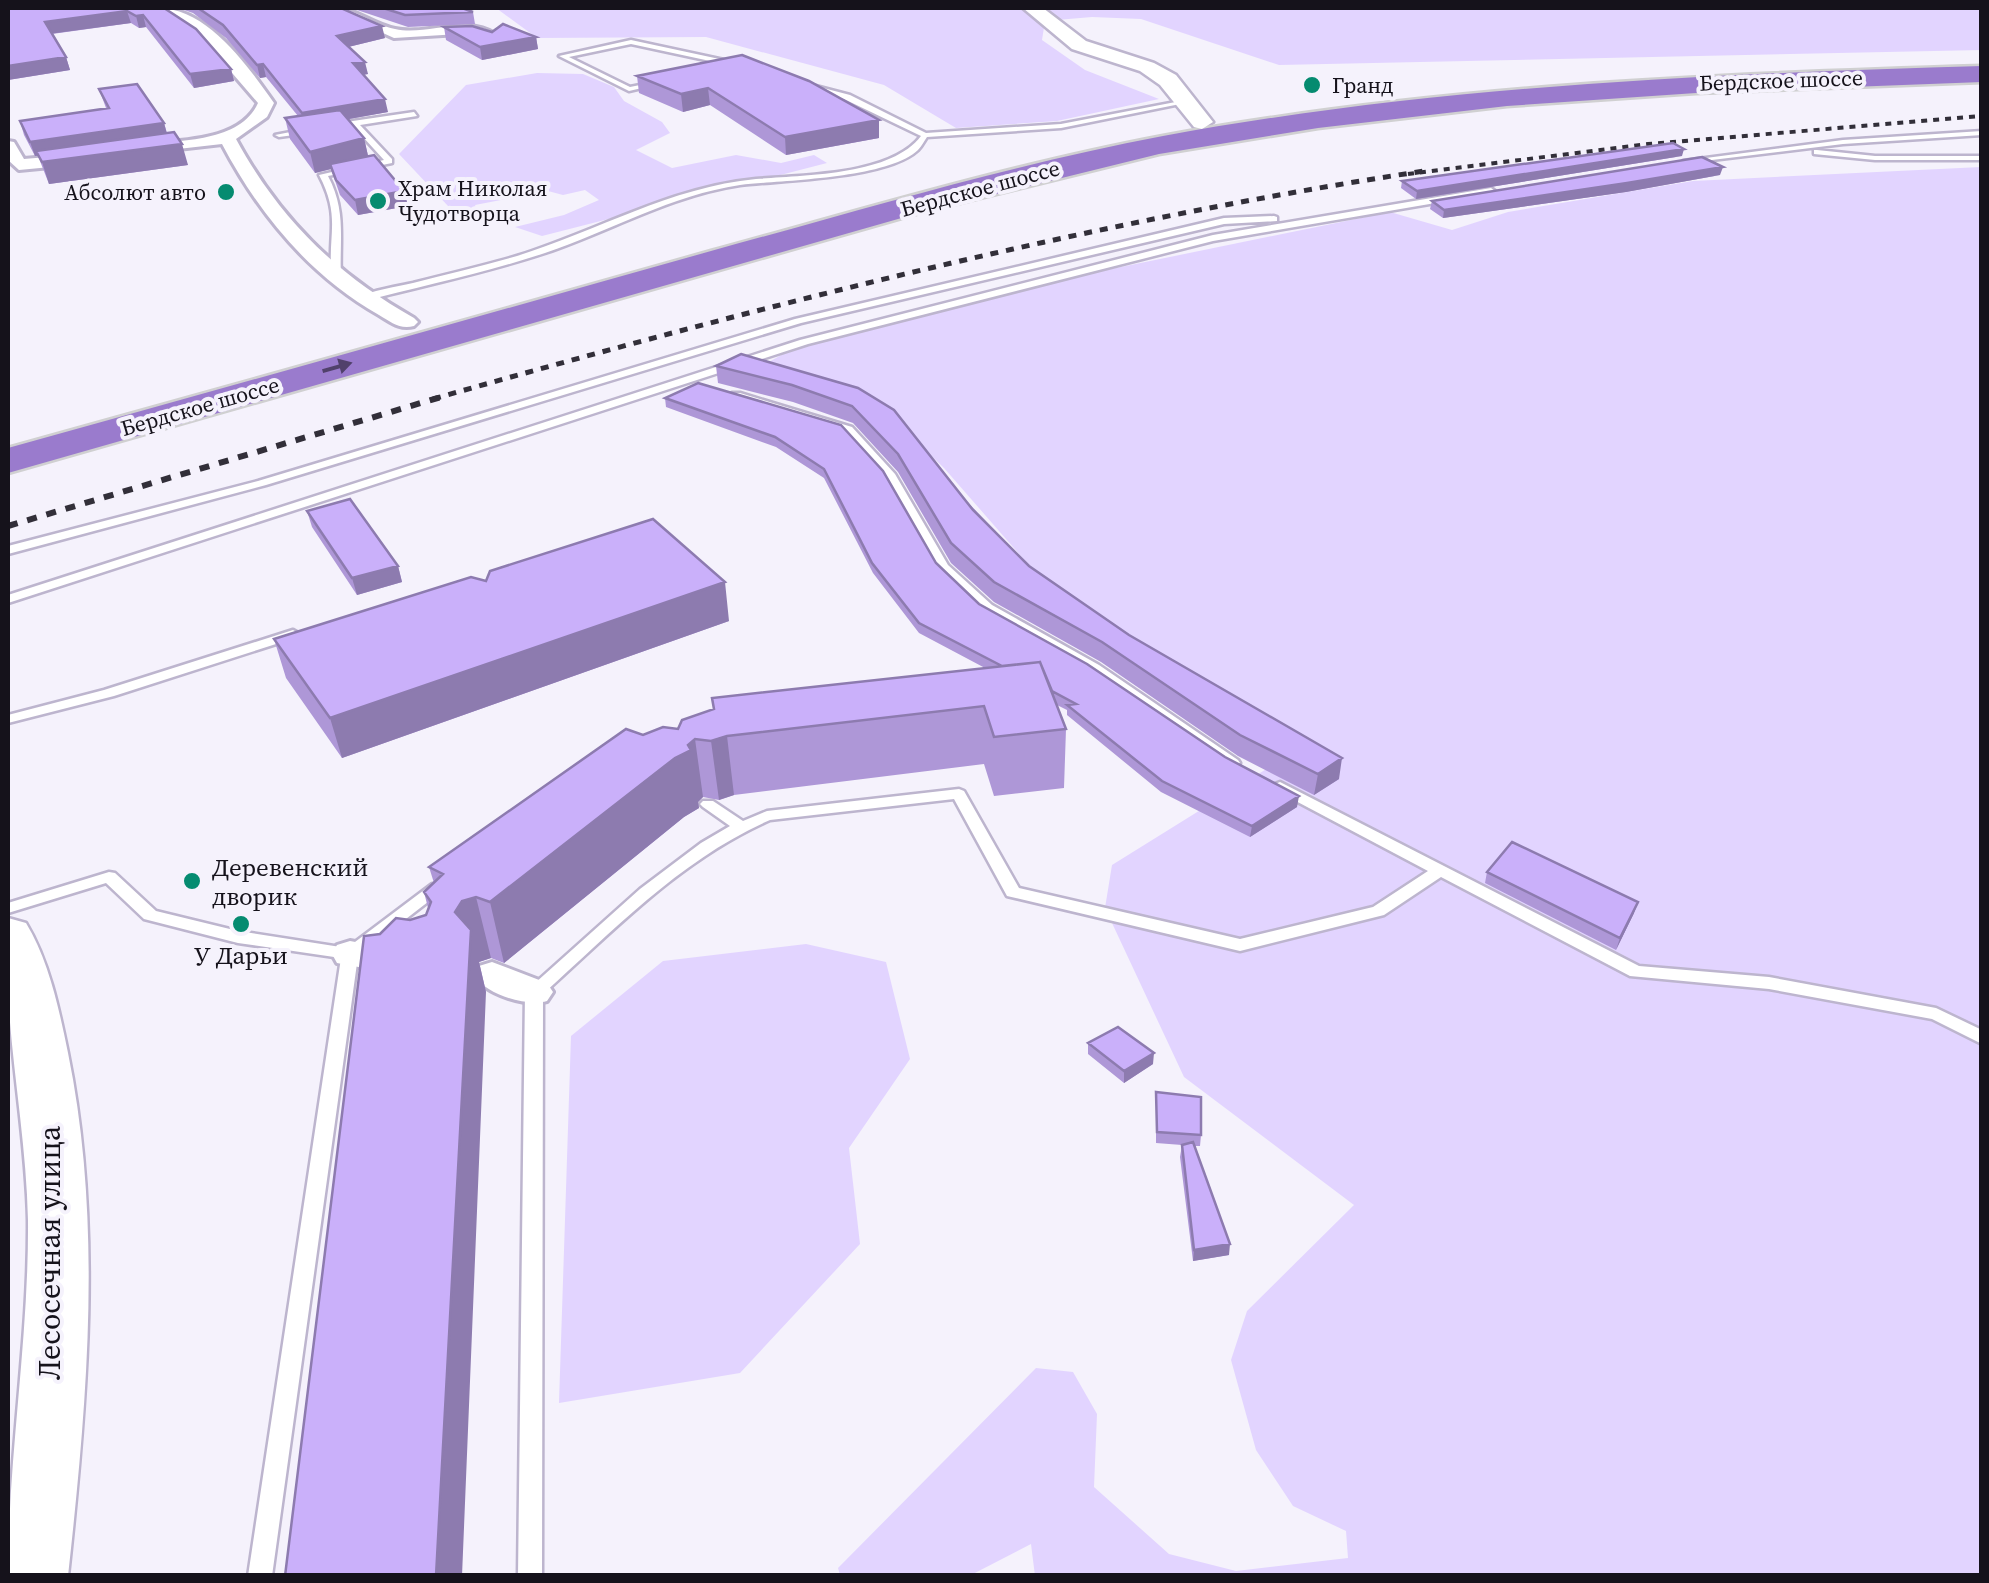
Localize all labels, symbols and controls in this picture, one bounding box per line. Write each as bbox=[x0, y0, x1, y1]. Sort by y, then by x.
street label: Бердское шоссе bbox=[1699, 62, 1863, 98]
place label: Гранд bbox=[1332, 70, 1394, 100]
marker: Гранд bbox=[1301, 74, 1323, 96]
street label: Бердское шоссе bbox=[897, 152, 1063, 224]
place label: Храм Николая Чудотворца bbox=[398, 173, 547, 228]
place label: Абсолют авто bbox=[64, 177, 206, 207]
marker: Абсолют авто bbox=[215, 181, 237, 203]
marker: Храм Николая Чудотворца bbox=[367, 190, 389, 212]
one-way arrow bbox=[322, 359, 353, 375]
street label: Бердское шоссе bbox=[117, 369, 283, 443]
place label: Деревенский дворик bbox=[212, 850, 368, 913]
marker: Деревенский дворик bbox=[181, 870, 203, 892]
marker: У Дарьи bbox=[230, 913, 252, 935]
place label: У Дарьи bbox=[194, 938, 288, 972]
street label: Лесосечная улица bbox=[29, 1125, 70, 1380]

